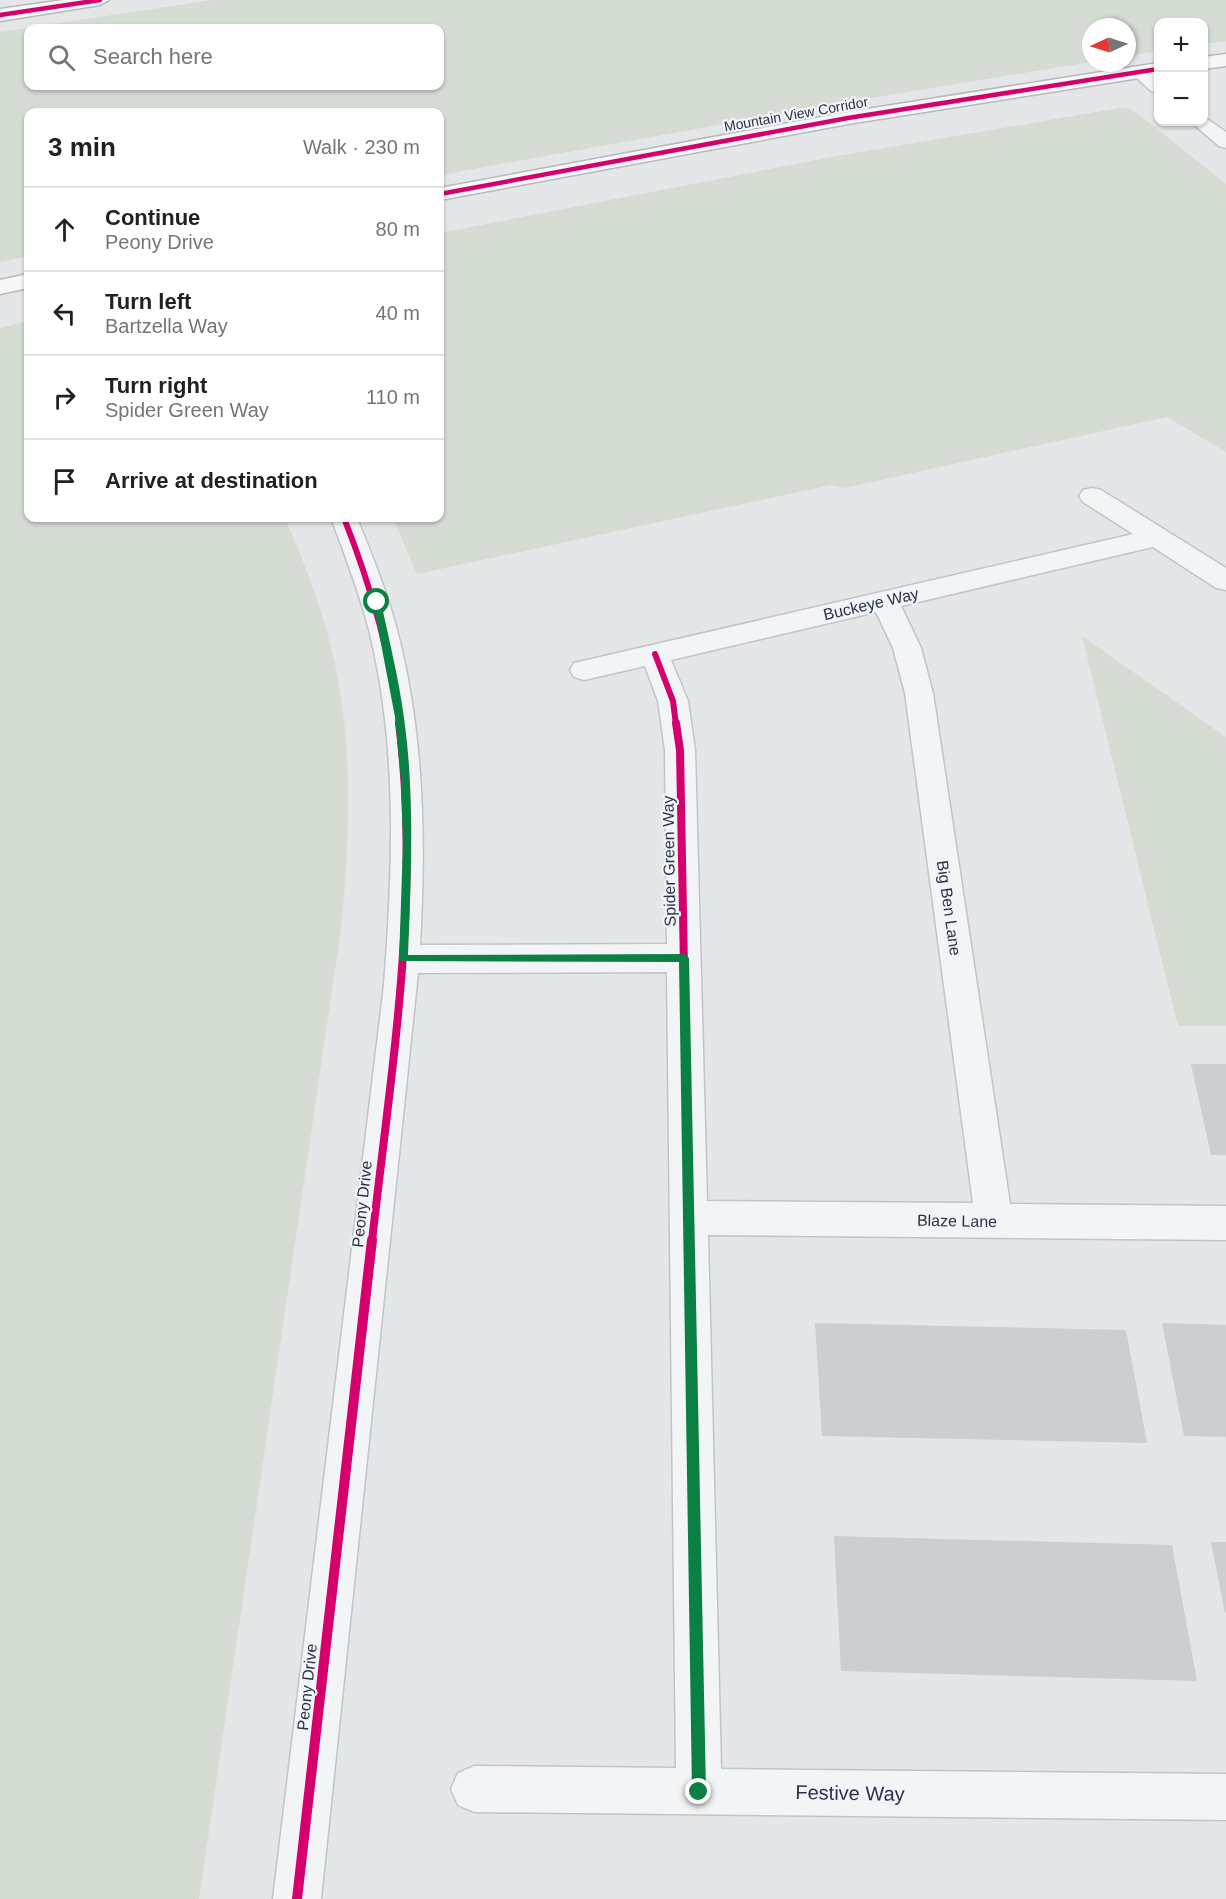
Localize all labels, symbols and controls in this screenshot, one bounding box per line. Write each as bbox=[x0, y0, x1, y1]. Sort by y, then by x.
north arrow bbox=[1082, 18, 1136, 72]
map controls bbox=[1154, 18, 1208, 126]
button: + bbox=[1154, 18, 1208, 72]
search box bbox=[24, 24, 444, 90]
icon: search bbox=[45, 41, 78, 74]
text: Search here bbox=[93, 44, 213, 69]
button: − bbox=[1154, 72, 1208, 126]
street label: Mountain View Corridor bbox=[723, 93, 870, 135]
text: 3 min bbox=[48, 132, 116, 162]
text: Walk · 230 m bbox=[303, 136, 420, 158]
text: Continue bbox=[105, 205, 200, 230]
icon: ahead bbox=[48, 213, 81, 246]
text: 80 m bbox=[376, 218, 420, 240]
text: Peony Drive bbox=[105, 231, 214, 253]
text: Turn left bbox=[105, 289, 191, 314]
icon: left bbox=[48, 297, 81, 330]
text: 40 m bbox=[376, 302, 420, 324]
text: Bartzella Way bbox=[105, 315, 228, 337]
text: Turn right bbox=[105, 373, 207, 398]
icon: right bbox=[48, 381, 81, 414]
text: 110 m bbox=[366, 386, 420, 408]
text: Spider Green Way bbox=[105, 399, 269, 421]
icon: arrive bbox=[48, 465, 81, 498]
text: Arrive at destination bbox=[105, 468, 318, 493]
street label: Buckeye Way bbox=[822, 585, 920, 623]
route start bbox=[363, 588, 389, 614]
street label: Spider Green Way bbox=[659, 795, 679, 927]
street label: Big Ben Lane bbox=[934, 859, 964, 957]
street label: Peony Drive bbox=[349, 1160, 375, 1248]
street label: Blaze Lane bbox=[917, 1212, 997, 1230]
street label: Peony Drive bbox=[294, 1643, 320, 1731]
route end bbox=[685, 1778, 711, 1804]
street label: Festive Way bbox=[795, 1781, 905, 1805]

